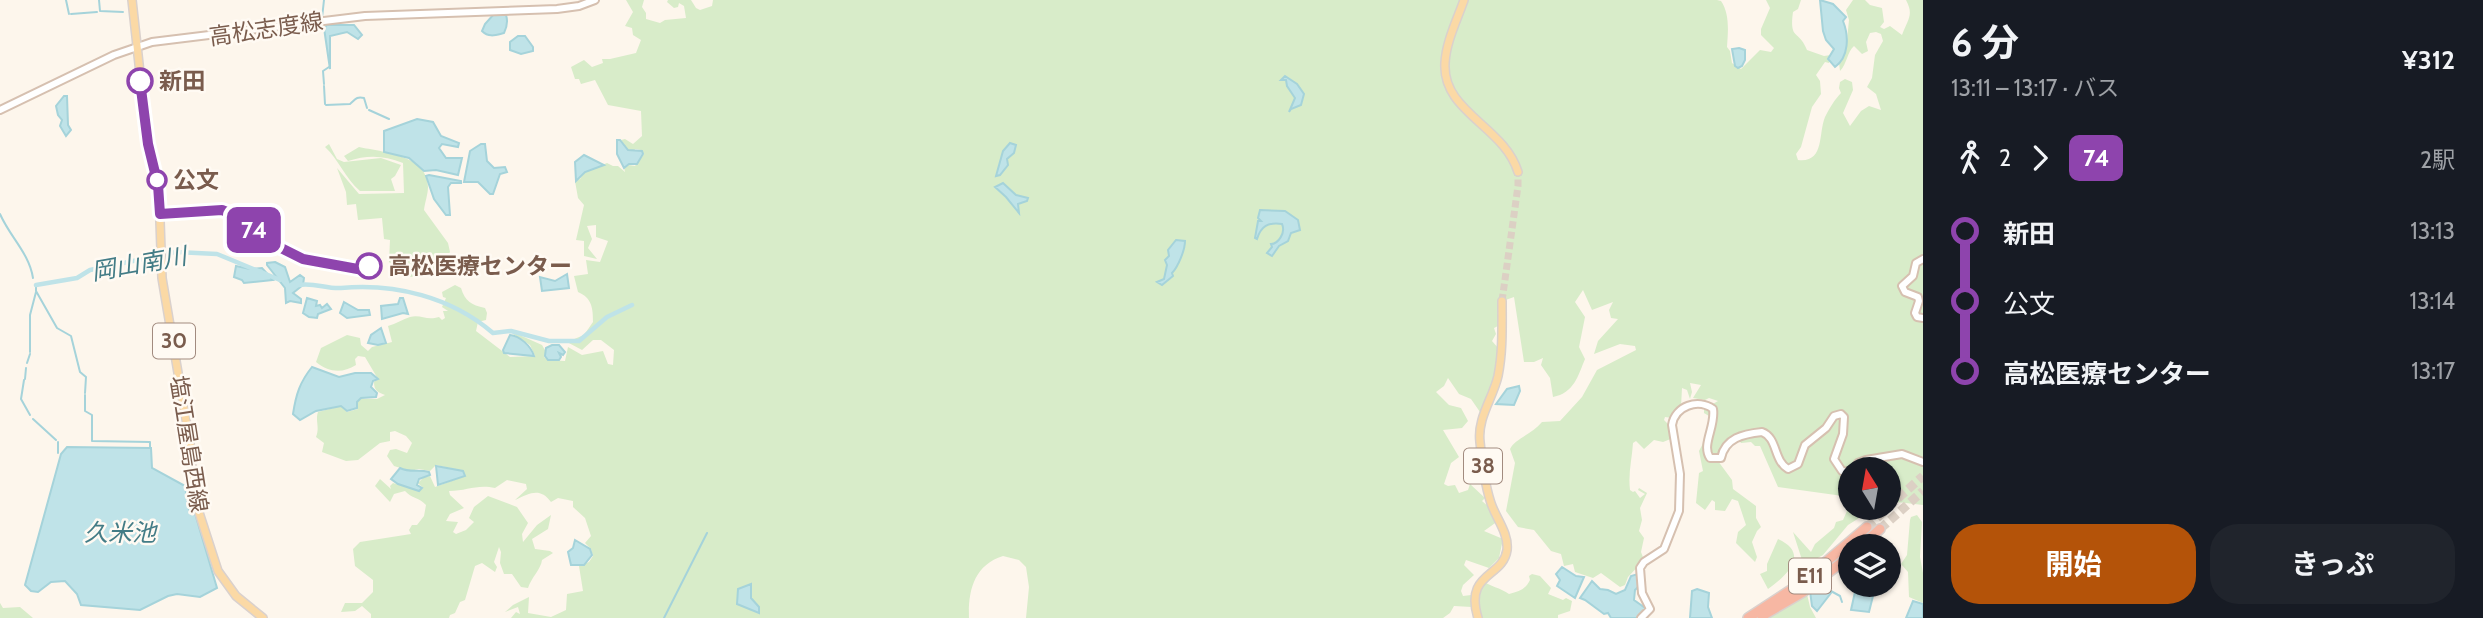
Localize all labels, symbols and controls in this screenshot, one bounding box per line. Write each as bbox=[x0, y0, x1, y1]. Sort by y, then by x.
street label: 高松志度線 bbox=[207, 7, 325, 51]
text: 6 分 bbox=[1951, 19, 2019, 66]
text: ¥312 bbox=[2402, 44, 2455, 76]
place label: 新田 bbox=[159, 67, 205, 95]
marker: 新田 bbox=[127, 68, 153, 94]
text: 13:11 – 13:17 · バス bbox=[1951, 74, 2119, 102]
icon: walk bbox=[1951, 139, 1989, 177]
icon: forward bbox=[2021, 139, 2059, 177]
text: 74 bbox=[2083, 143, 2109, 172]
text: 2 bbox=[1999, 144, 2011, 172]
text: 2駅 bbox=[2420, 146, 2455, 174]
place label: 公文 bbox=[173, 166, 219, 194]
marker: 公文 bbox=[147, 170, 167, 190]
line badge: 74 bbox=[222, 207, 286, 253]
text: 74 bbox=[241, 215, 267, 244]
text: 13:13 bbox=[2410, 217, 2455, 245]
text: 新田 bbox=[2003, 218, 2055, 250]
water label: 岡山南川 bbox=[89, 240, 192, 286]
place label: 高松医療センター bbox=[388, 252, 572, 280]
marker: 高松医療センター bbox=[356, 253, 382, 279]
text: 13:14 bbox=[2409, 287, 2455, 315]
text: 公文 bbox=[2003, 288, 2055, 320]
road number: 30 bbox=[153, 324, 195, 358]
text: 13:17 bbox=[2411, 357, 2455, 385]
text: 高松医療センター bbox=[2003, 358, 2211, 390]
street label: 塩江屋島西線 bbox=[164, 374, 214, 514]
road number: 38 bbox=[1464, 448, 1502, 484]
north arrow bbox=[1838, 457, 1900, 520]
map controls bbox=[1838, 457, 1901, 597]
water label: 久米池 bbox=[84, 518, 158, 547]
button: 開始 bbox=[1951, 524, 2196, 604]
button: きっぷ bbox=[2210, 524, 2455, 604]
button: layers bbox=[1838, 534, 1901, 597]
road number: E11 bbox=[1789, 558, 1831, 594]

